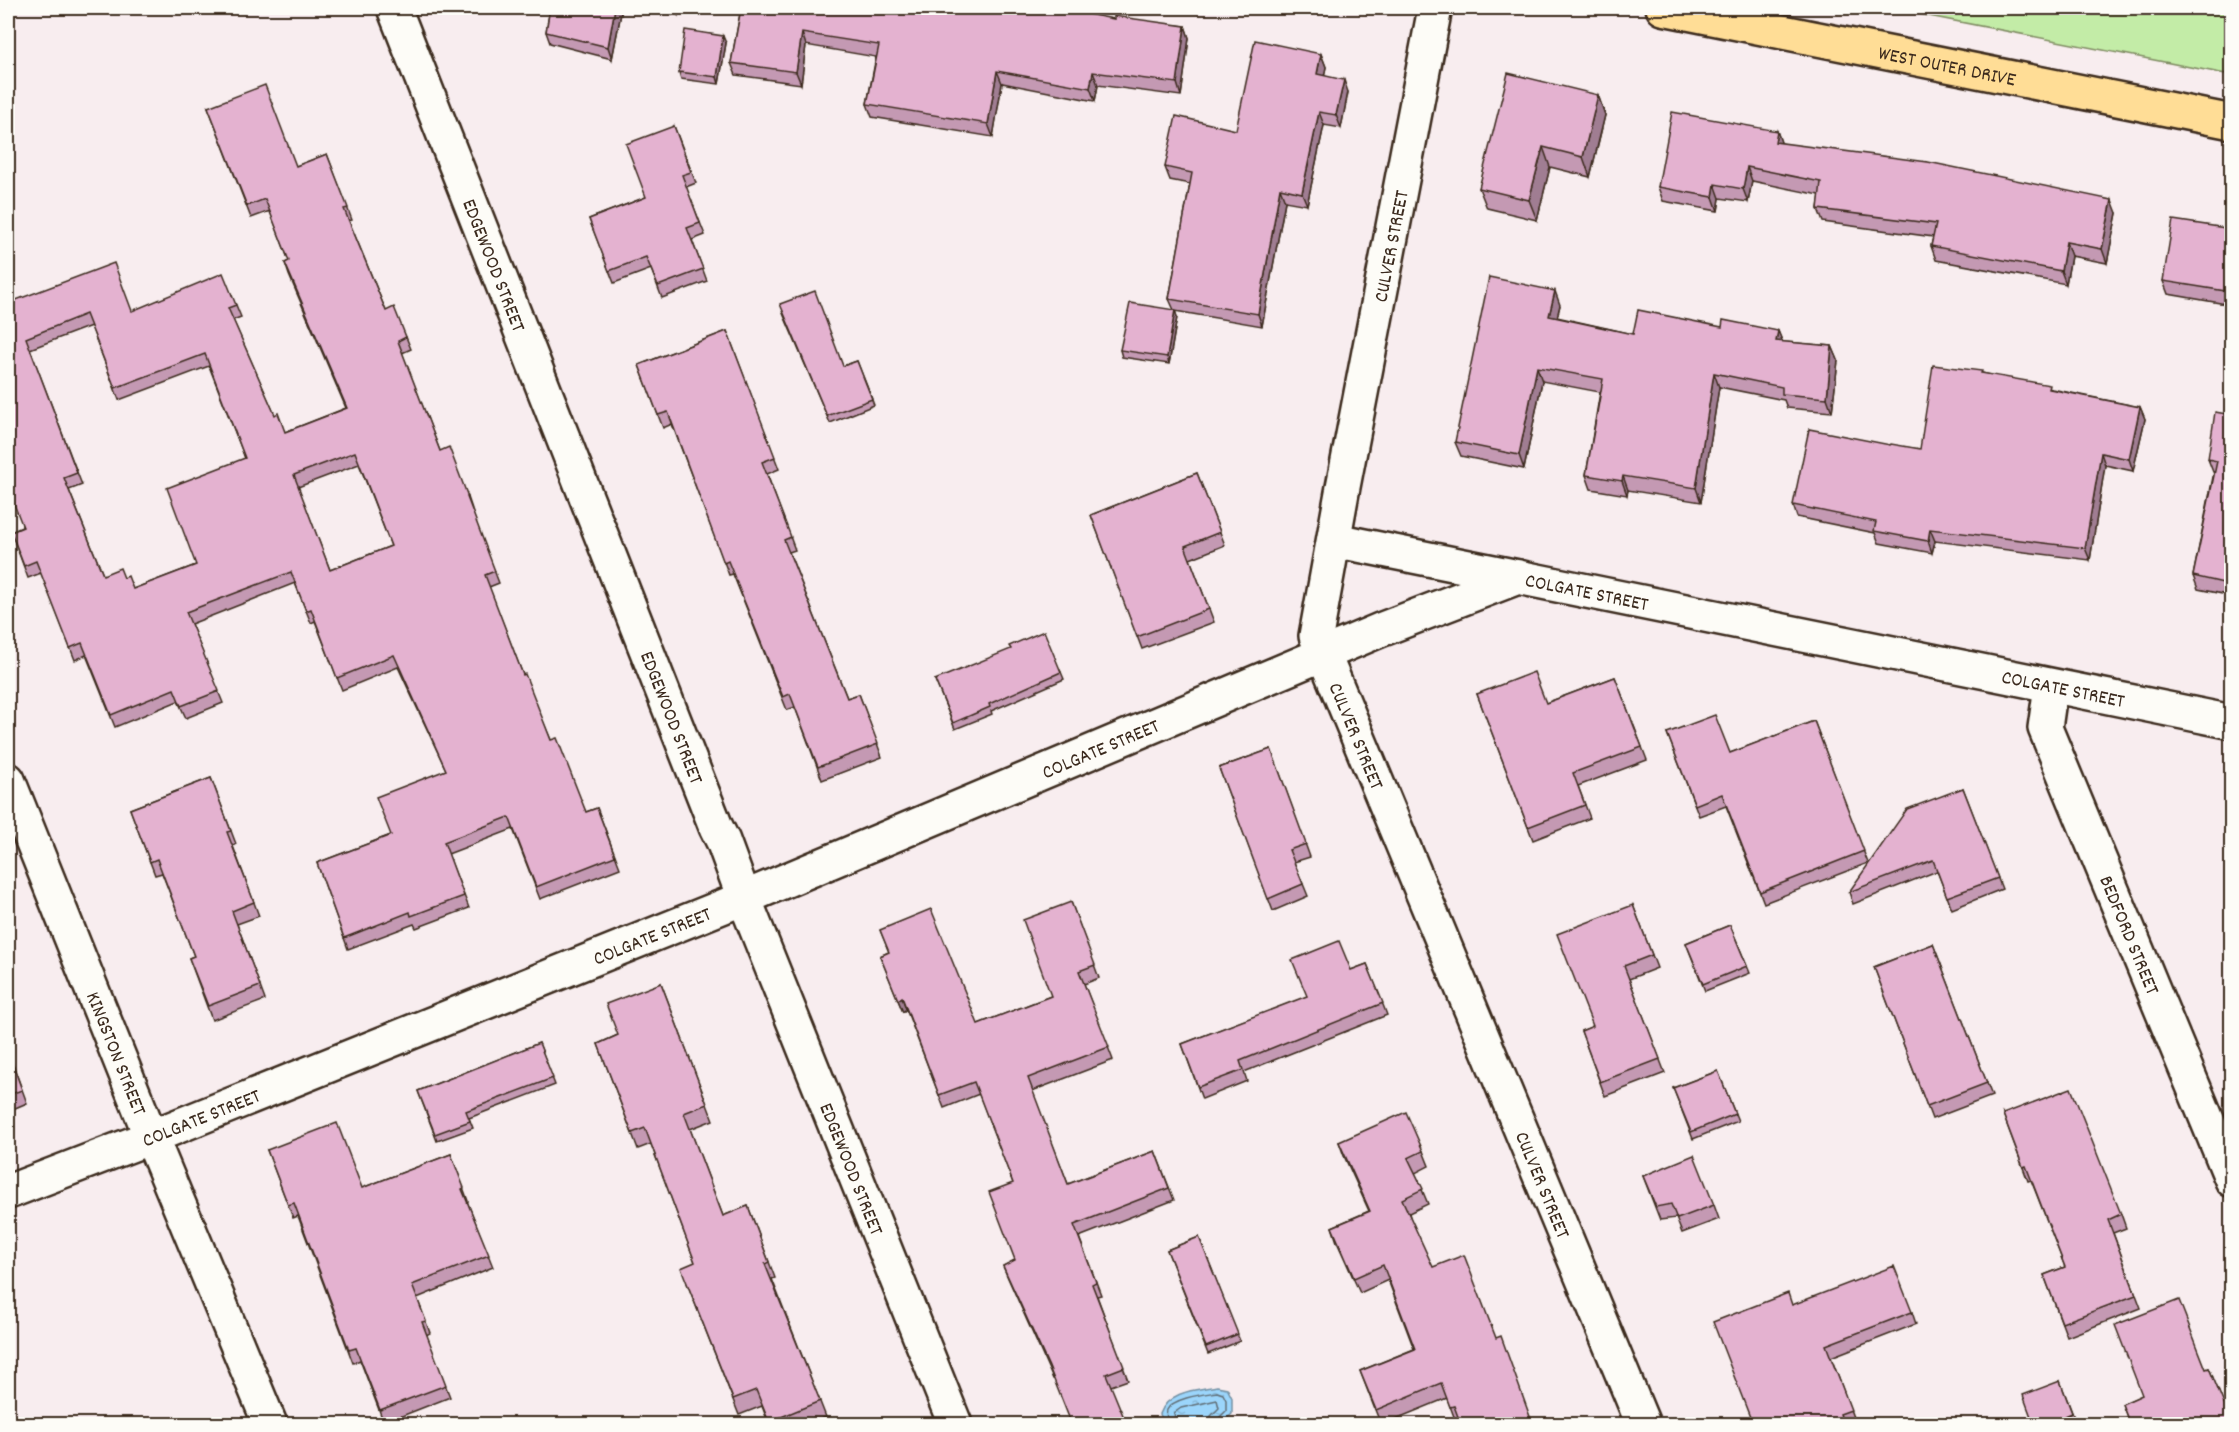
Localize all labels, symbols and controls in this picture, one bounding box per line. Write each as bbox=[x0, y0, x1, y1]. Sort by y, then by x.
street label: WEST OUTER DRIVE bbox=[1876, 40, 2018, 95]
street label: CULVER STREET bbox=[1368, 188, 1418, 305]
street label: EDGEWOOD STREET bbox=[453, 195, 531, 337]
street label: COLGATE STREET bbox=[1522, 568, 1651, 620]
street label: EDGEWOOD STREET bbox=[631, 648, 709, 789]
street label: COLGATE STREET bbox=[1999, 665, 2127, 717]
street label: CULVER STREET bbox=[1320, 679, 1389, 795]
street label: COLGATE STREET bbox=[1038, 714, 1164, 788]
street label: BEDFORD STREET bbox=[2091, 872, 2165, 1000]
street label: COLGATE STREET bbox=[590, 902, 716, 974]
street label: KINGSTON STREET bbox=[77, 988, 152, 1120]
street label: COLGATE STREET bbox=[139, 1083, 265, 1156]
street label: EDGEWOOD STREET bbox=[811, 1099, 889, 1240]
street label: CULVER STREET bbox=[1506, 1128, 1576, 1243]

